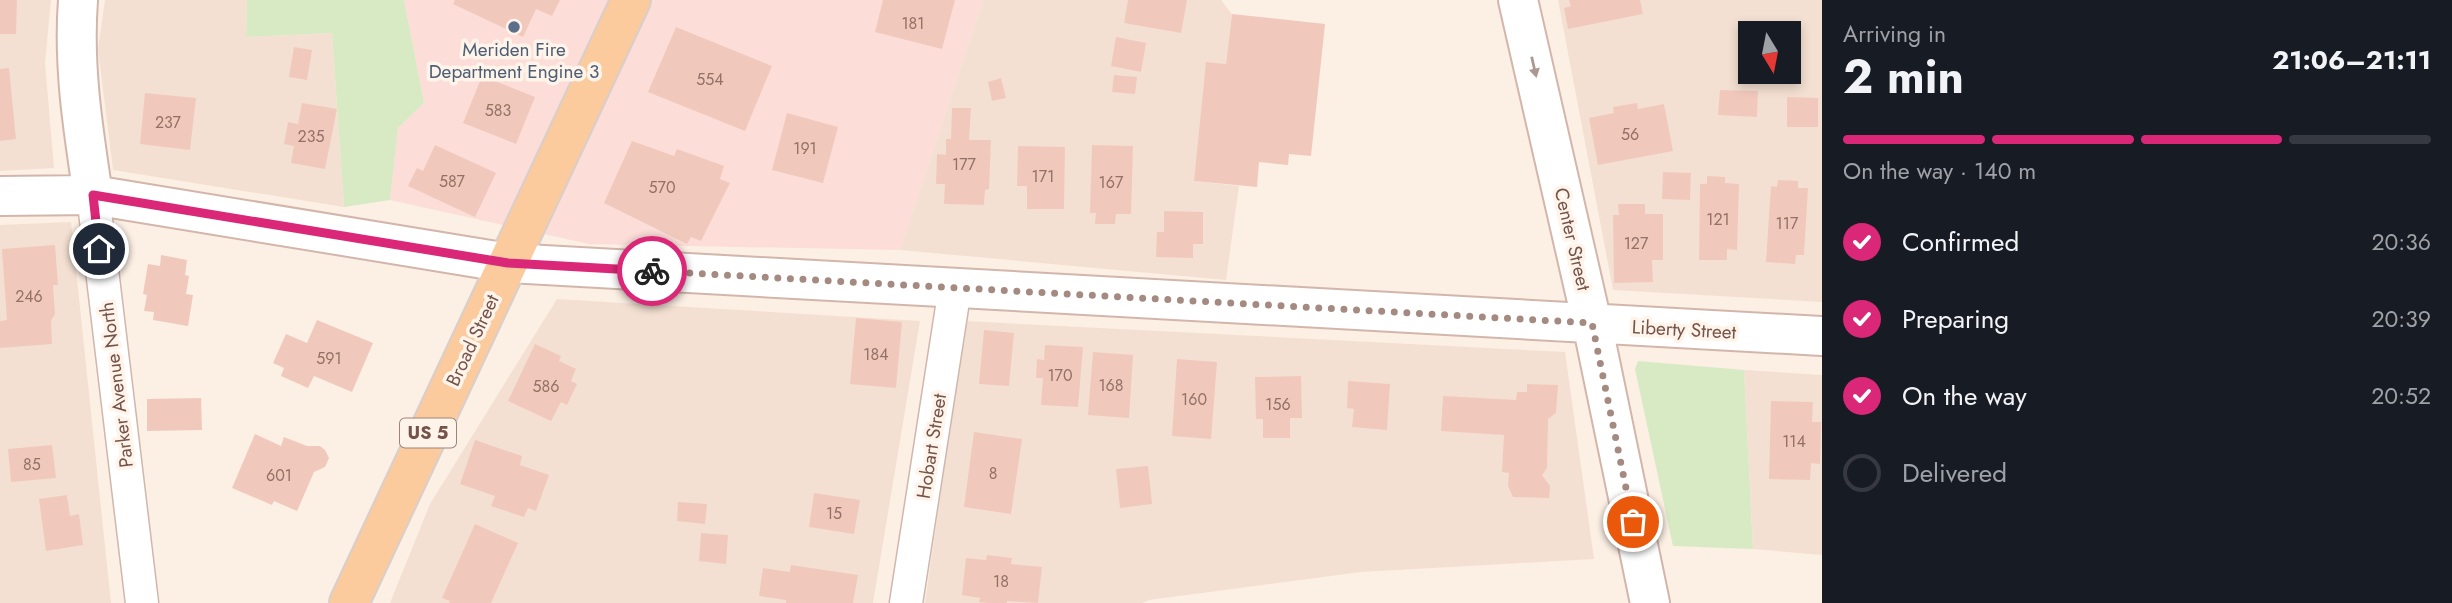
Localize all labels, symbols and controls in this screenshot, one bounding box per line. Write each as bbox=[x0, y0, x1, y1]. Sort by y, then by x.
house number: 181 bbox=[901, 12, 925, 35]
text: Arriving in bbox=[1843, 17, 1946, 51]
marker: Meriden Fire Department Engine 3 bbox=[506, 19, 522, 35]
north arrow bbox=[1738, 21, 1801, 84]
map controls bbox=[1738, 21, 1801, 84]
place label: Meriden Fire Department Engine 3 bbox=[429, 36, 599, 85]
text: 21:06–21:11 bbox=[2272, 41, 2431, 79]
text: 2 min bbox=[1843, 44, 1964, 110]
one-way arrow bbox=[1528, 56, 1539, 78]
house number: 554 bbox=[696, 68, 724, 91]
house number: 583 bbox=[485, 99, 512, 122]
house number: 237 bbox=[155, 111, 182, 134]
house number: 56 bbox=[1621, 123, 1639, 146]
house number: 235 bbox=[298, 125, 324, 148]
house number: 191 bbox=[793, 137, 817, 160]
house number: 177 bbox=[952, 153, 977, 176]
text: On the way · 140 m bbox=[1843, 154, 2036, 188]
house number: 171 bbox=[1032, 165, 1054, 188]
house number: 587 bbox=[439, 170, 466, 193]
house number: 167 bbox=[1099, 171, 1124, 194]
house number: 570 bbox=[648, 176, 676, 199]
street label: Center Street bbox=[1548, 185, 1598, 294]
house number: 121 bbox=[1706, 208, 1730, 231]
house number: 117 bbox=[1776, 212, 1799, 235]
pin bbox=[69, 219, 129, 279]
icon: check bbox=[1843, 223, 1881, 261]
text: Confirmed bbox=[1902, 223, 2019, 261]
text: 20:36 bbox=[2371, 225, 2431, 259]
icon: home bbox=[80, 230, 118, 268]
house number: 127 bbox=[1624, 232, 1649, 255]
courier bbox=[617, 236, 687, 306]
icon: bike bbox=[633, 252, 671, 290]
house number: 246 bbox=[15, 285, 43, 308]
street label: Broad Street bbox=[439, 290, 506, 390]
icon: check bbox=[1843, 300, 1881, 338]
text: Preparing bbox=[1902, 300, 2009, 338]
street label: Parker Avenue North bbox=[93, 301, 140, 469]
text: 20:39 bbox=[2371, 302, 2431, 336]
street label: Liberty Street bbox=[1631, 313, 1737, 346]
house number: 184 bbox=[863, 343, 889, 366]
house number: 591 bbox=[316, 347, 342, 370]
house number: 170 bbox=[1047, 364, 1073, 387]
house number: 168 bbox=[1098, 374, 1124, 397]
house number: 586 bbox=[533, 375, 559, 398]
icon: check bbox=[1843, 377, 1881, 415]
text: On the way bbox=[1902, 377, 2027, 415]
text: 20:52 bbox=[2371, 379, 2431, 413]
house number: 160 bbox=[1181, 388, 1207, 411]
street label: Hobart Street bbox=[910, 391, 953, 501]
house number: 156 bbox=[1265, 393, 1291, 416]
road number: US 5 bbox=[400, 418, 456, 447]
house number: 114 bbox=[1782, 430, 1806, 453]
house number: 85 bbox=[23, 453, 41, 476]
text: Delivered bbox=[1902, 454, 2007, 492]
house number: 8 bbox=[989, 462, 997, 485]
house number: 601 bbox=[266, 464, 292, 487]
pin bbox=[1603, 492, 1663, 552]
house number: 15 bbox=[826, 502, 842, 525]
icon: bag bbox=[1614, 503, 1652, 541]
house number: 18 bbox=[993, 570, 1009, 593]

